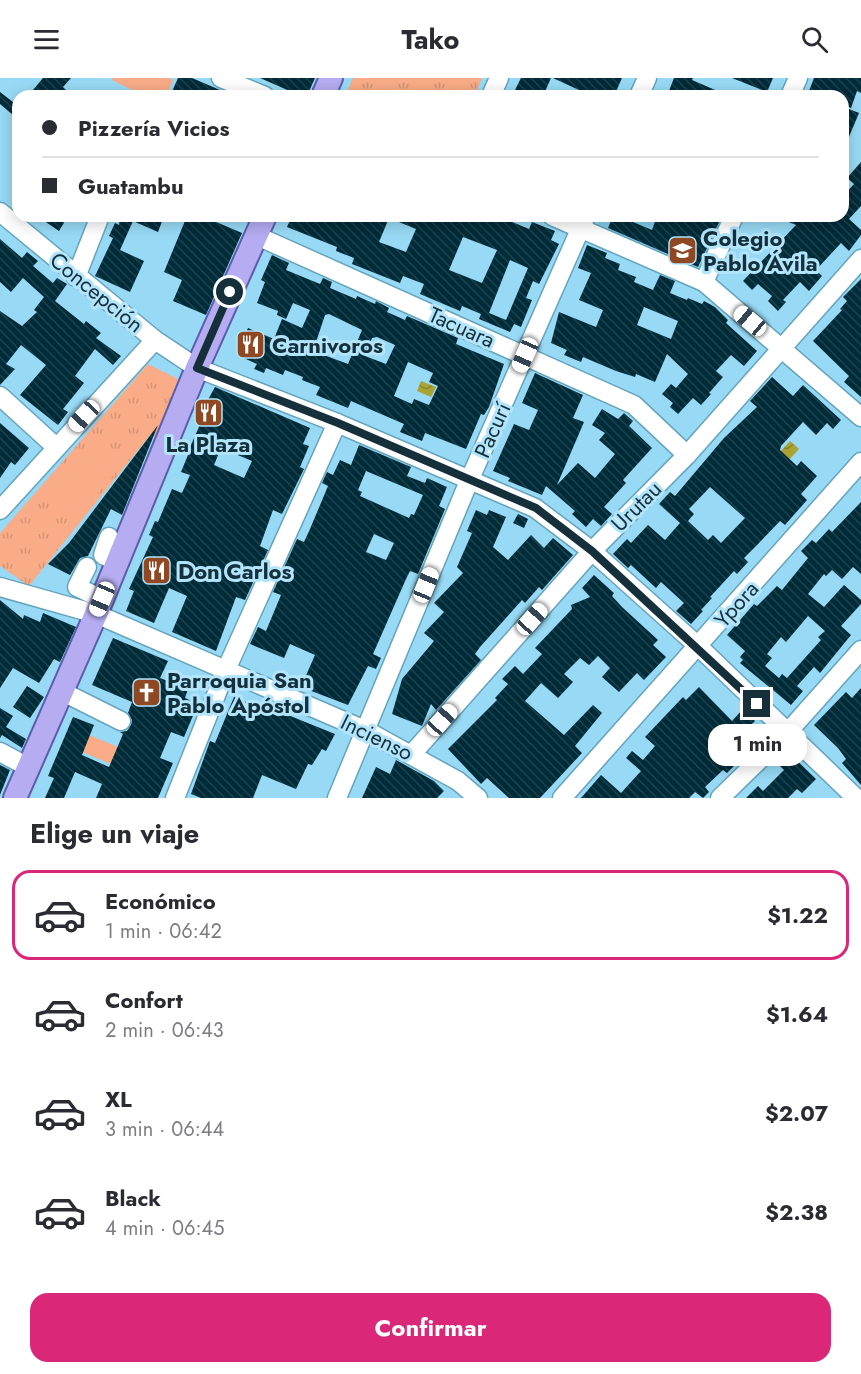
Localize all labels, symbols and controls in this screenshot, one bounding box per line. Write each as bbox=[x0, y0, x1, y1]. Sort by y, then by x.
text: Tako bbox=[401, 20, 460, 59]
icon: menu bbox=[30, 23, 63, 56]
icon: search bbox=[798, 23, 831, 56]
text: Pizzería Vicios bbox=[78, 112, 229, 144]
text: Guatambu bbox=[78, 170, 184, 202]
place label: Colegio Pablo Ávila bbox=[703, 222, 818, 279]
school or university icon: Colegio Pablo Ávila bbox=[666, 235, 698, 267]
street label: Concepción bbox=[43, 244, 151, 340]
route start bbox=[216, 278, 243, 305]
street label: Tacuara bbox=[424, 298, 500, 356]
car bbox=[730, 303, 770, 339]
restaurant icon: Carnivoros bbox=[235, 329, 267, 361]
place label: Carnivoros bbox=[272, 329, 383, 361]
car bbox=[509, 335, 541, 375]
restaurant icon: La Plaza bbox=[192, 396, 224, 428]
street label: Pacurí bbox=[466, 396, 519, 463]
car bbox=[65, 397, 103, 435]
place label: La Plaza bbox=[166, 428, 250, 460]
street label: Urutau bbox=[603, 473, 669, 539]
restaurant icon: Don Carlos bbox=[141, 555, 173, 587]
place label: Don Carlos bbox=[178, 555, 292, 587]
car bbox=[411, 565, 441, 605]
street label: Ypora bbox=[706, 574, 766, 634]
car bbox=[87, 579, 117, 619]
car bbox=[513, 600, 551, 638]
place label: Parroquia San Pablo Apóstol bbox=[167, 664, 312, 721]
church icon: Parroquia San Pablo Apóstol bbox=[130, 677, 162, 709]
route end bbox=[743, 690, 770, 717]
car bbox=[423, 701, 461, 739]
street label: Incienso bbox=[335, 706, 419, 768]
callout: 1 min bbox=[708, 725, 807, 767]
text: 1 min bbox=[733, 730, 782, 759]
text: Elige un viaje bbox=[30, 814, 199, 853]
text: Económico bbox=[105, 885, 216, 917]
icon: car bbox=[33, 888, 87, 942]
text: $1.22 bbox=[767, 899, 828, 931]
text: 1 min · 06:42 bbox=[105, 917, 222, 946]
text: Confort bbox=[105, 984, 183, 1016]
icon: car bbox=[33, 987, 87, 1041]
text: $1.64 bbox=[766, 998, 828, 1030]
text: 2 min · 06:43 bbox=[105, 1016, 224, 1045]
text: XL bbox=[105, 1083, 132, 1115]
icon: car bbox=[33, 1086, 87, 1140]
text: $2.07 bbox=[765, 1097, 828, 1129]
text: 3 min · 06:44 bbox=[105, 1115, 224, 1144]
text: Black bbox=[105, 1182, 161, 1214]
icon: car bbox=[33, 1185, 87, 1239]
text: $2.38 bbox=[765, 1196, 828, 1228]
text: 4 min · 06:45 bbox=[105, 1214, 224, 1243]
button: Confirmar bbox=[30, 1293, 831, 1362]

